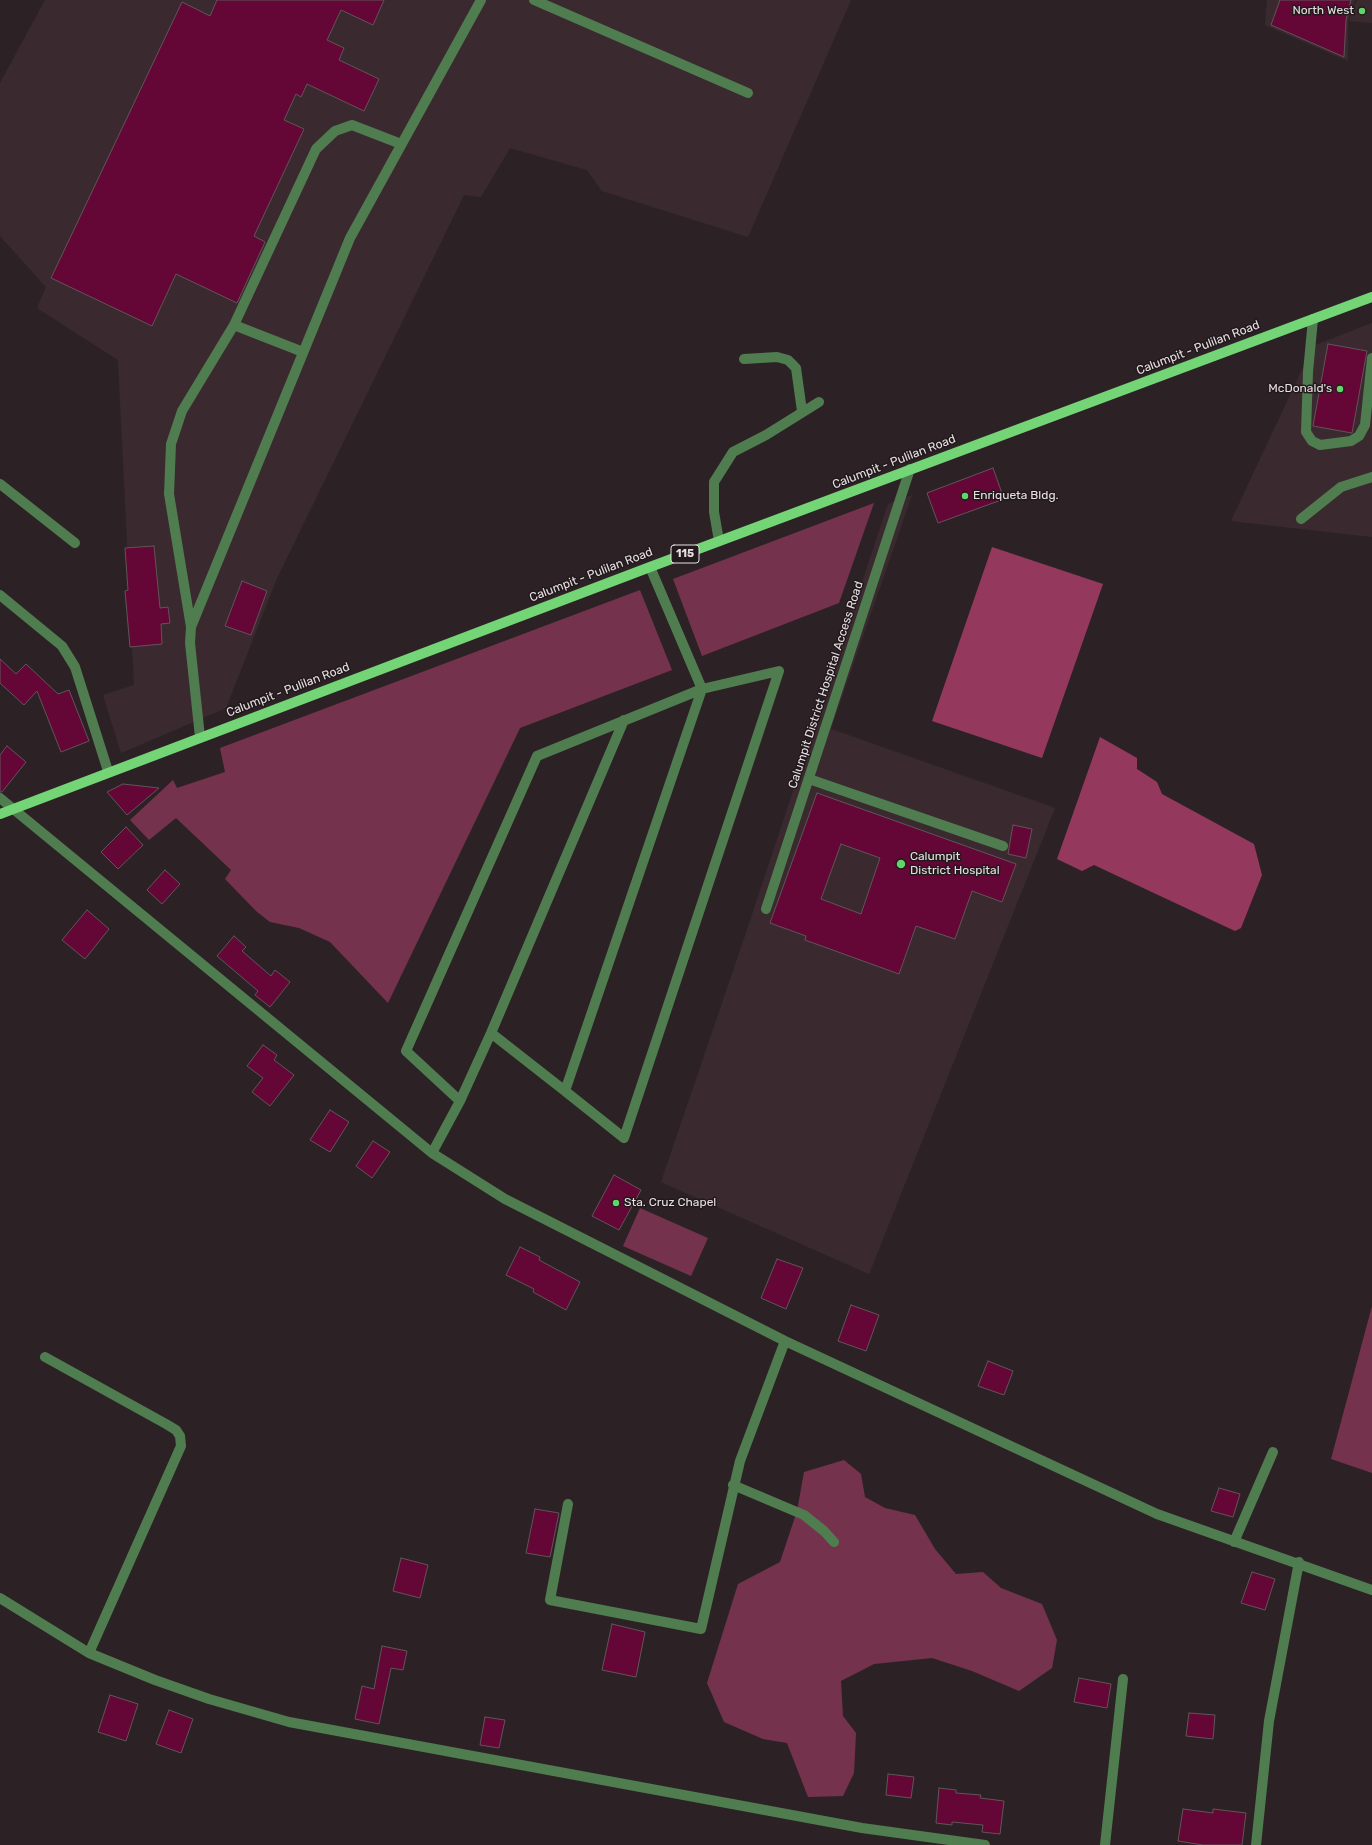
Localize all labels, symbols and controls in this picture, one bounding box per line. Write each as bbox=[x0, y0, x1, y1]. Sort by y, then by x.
place label: North West bbox=[1292, 4, 1354, 18]
marker: North West bbox=[1357, 6, 1367, 16]
street label: Calumpit - Pulilan Road bbox=[1134, 318, 1262, 378]
place label: McDonald's bbox=[1268, 382, 1332, 396]
marker: McDonald's bbox=[1335, 384, 1345, 394]
street label: Calumpit - Pulilan Road bbox=[830, 432, 958, 492]
place label: Enriqueta Bldg. bbox=[973, 489, 1059, 503]
marker: Enriqueta Bldg. bbox=[960, 491, 970, 501]
street label: Calumpit - Pulilan Road bbox=[527, 545, 655, 605]
road number: 115 bbox=[671, 545, 699, 563]
street label: Calumpit District Hospital Access Road bbox=[786, 580, 866, 790]
street label: Calumpit - Pulilan Road bbox=[224, 660, 352, 720]
place label: Calumpit District Hospital bbox=[910, 850, 1000, 878]
marker: Calumpit District Hospital bbox=[895, 858, 907, 870]
place label: Sta. Cruz Chapel bbox=[624, 1196, 716, 1210]
marker: Sta. Cruz Chapel bbox=[611, 1198, 621, 1208]

